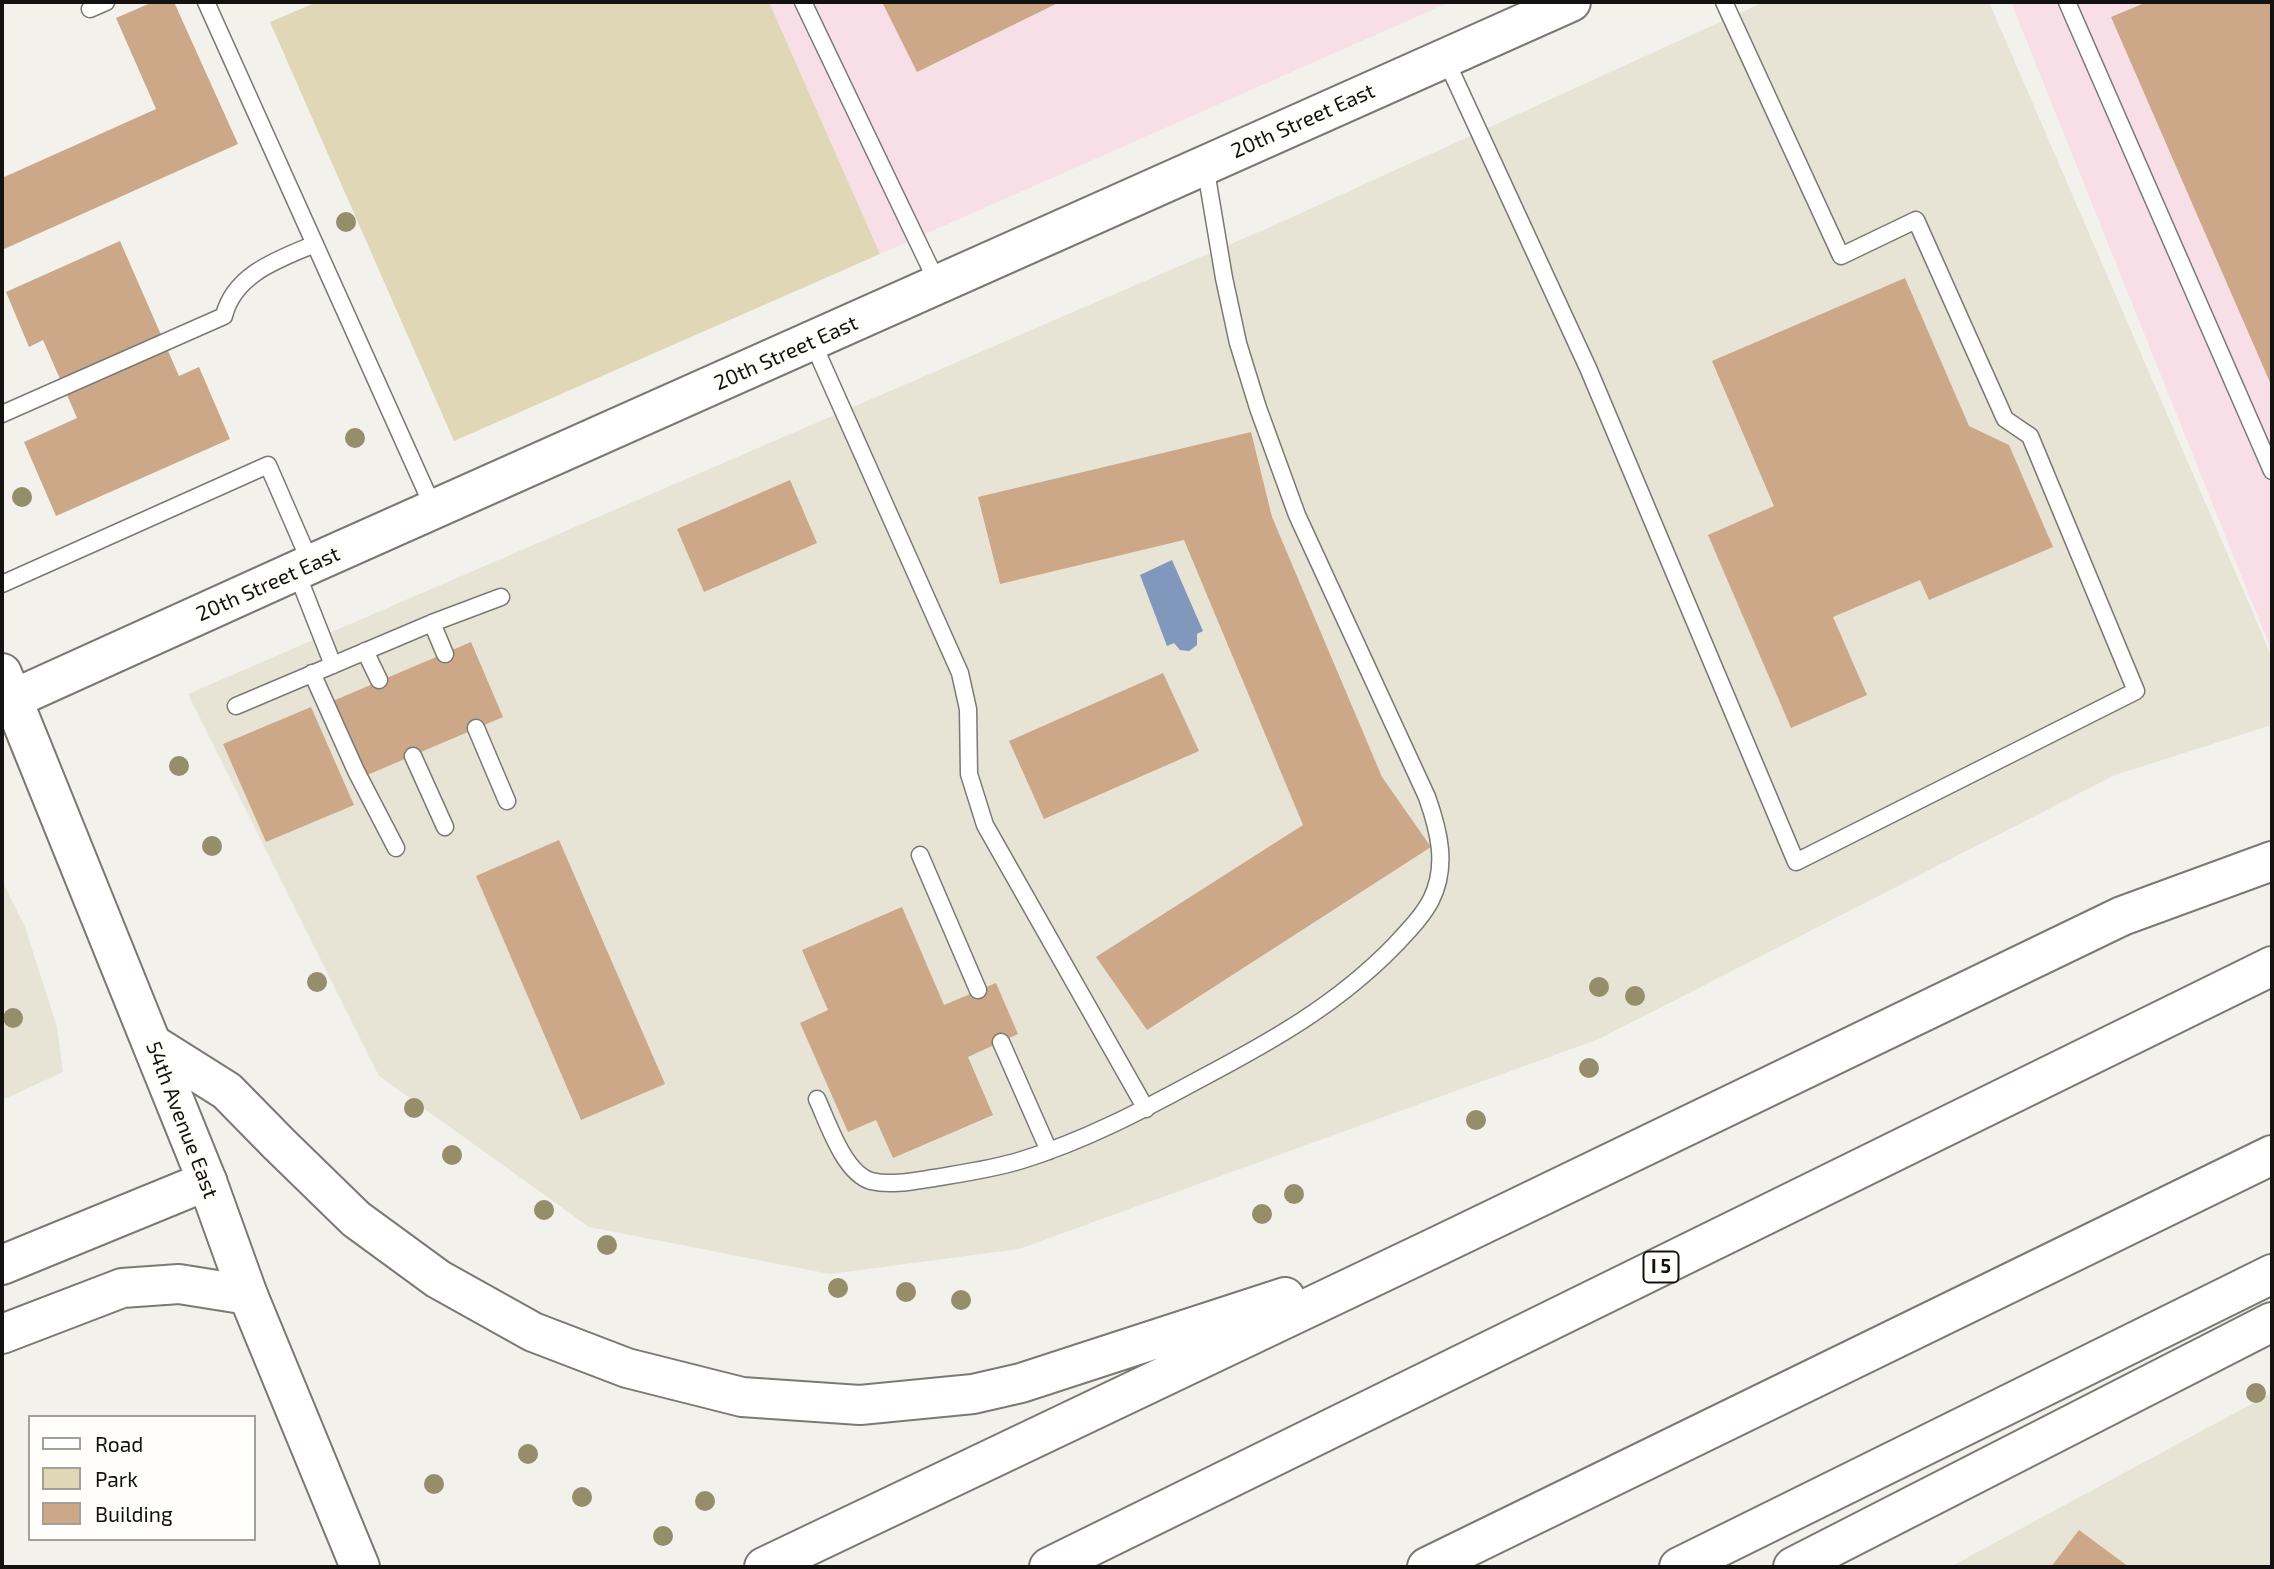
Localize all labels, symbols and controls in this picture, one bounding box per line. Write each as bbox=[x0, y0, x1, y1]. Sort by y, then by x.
street label: 20th Street East bbox=[1227, 78, 1379, 164]
street label: 20th Street East bbox=[710, 310, 862, 396]
street label: 20th Street East bbox=[192, 541, 344, 627]
street label: 54th Avenue East bbox=[140, 1038, 224, 1202]
road number: I 5 bbox=[1644, 1252, 1678, 1282]
legend bbox=[28, 1415, 256, 1541]
text: Road bbox=[95, 1431, 143, 1456]
text: Park bbox=[95, 1466, 138, 1491]
text: Building bbox=[95, 1501, 173, 1526]

